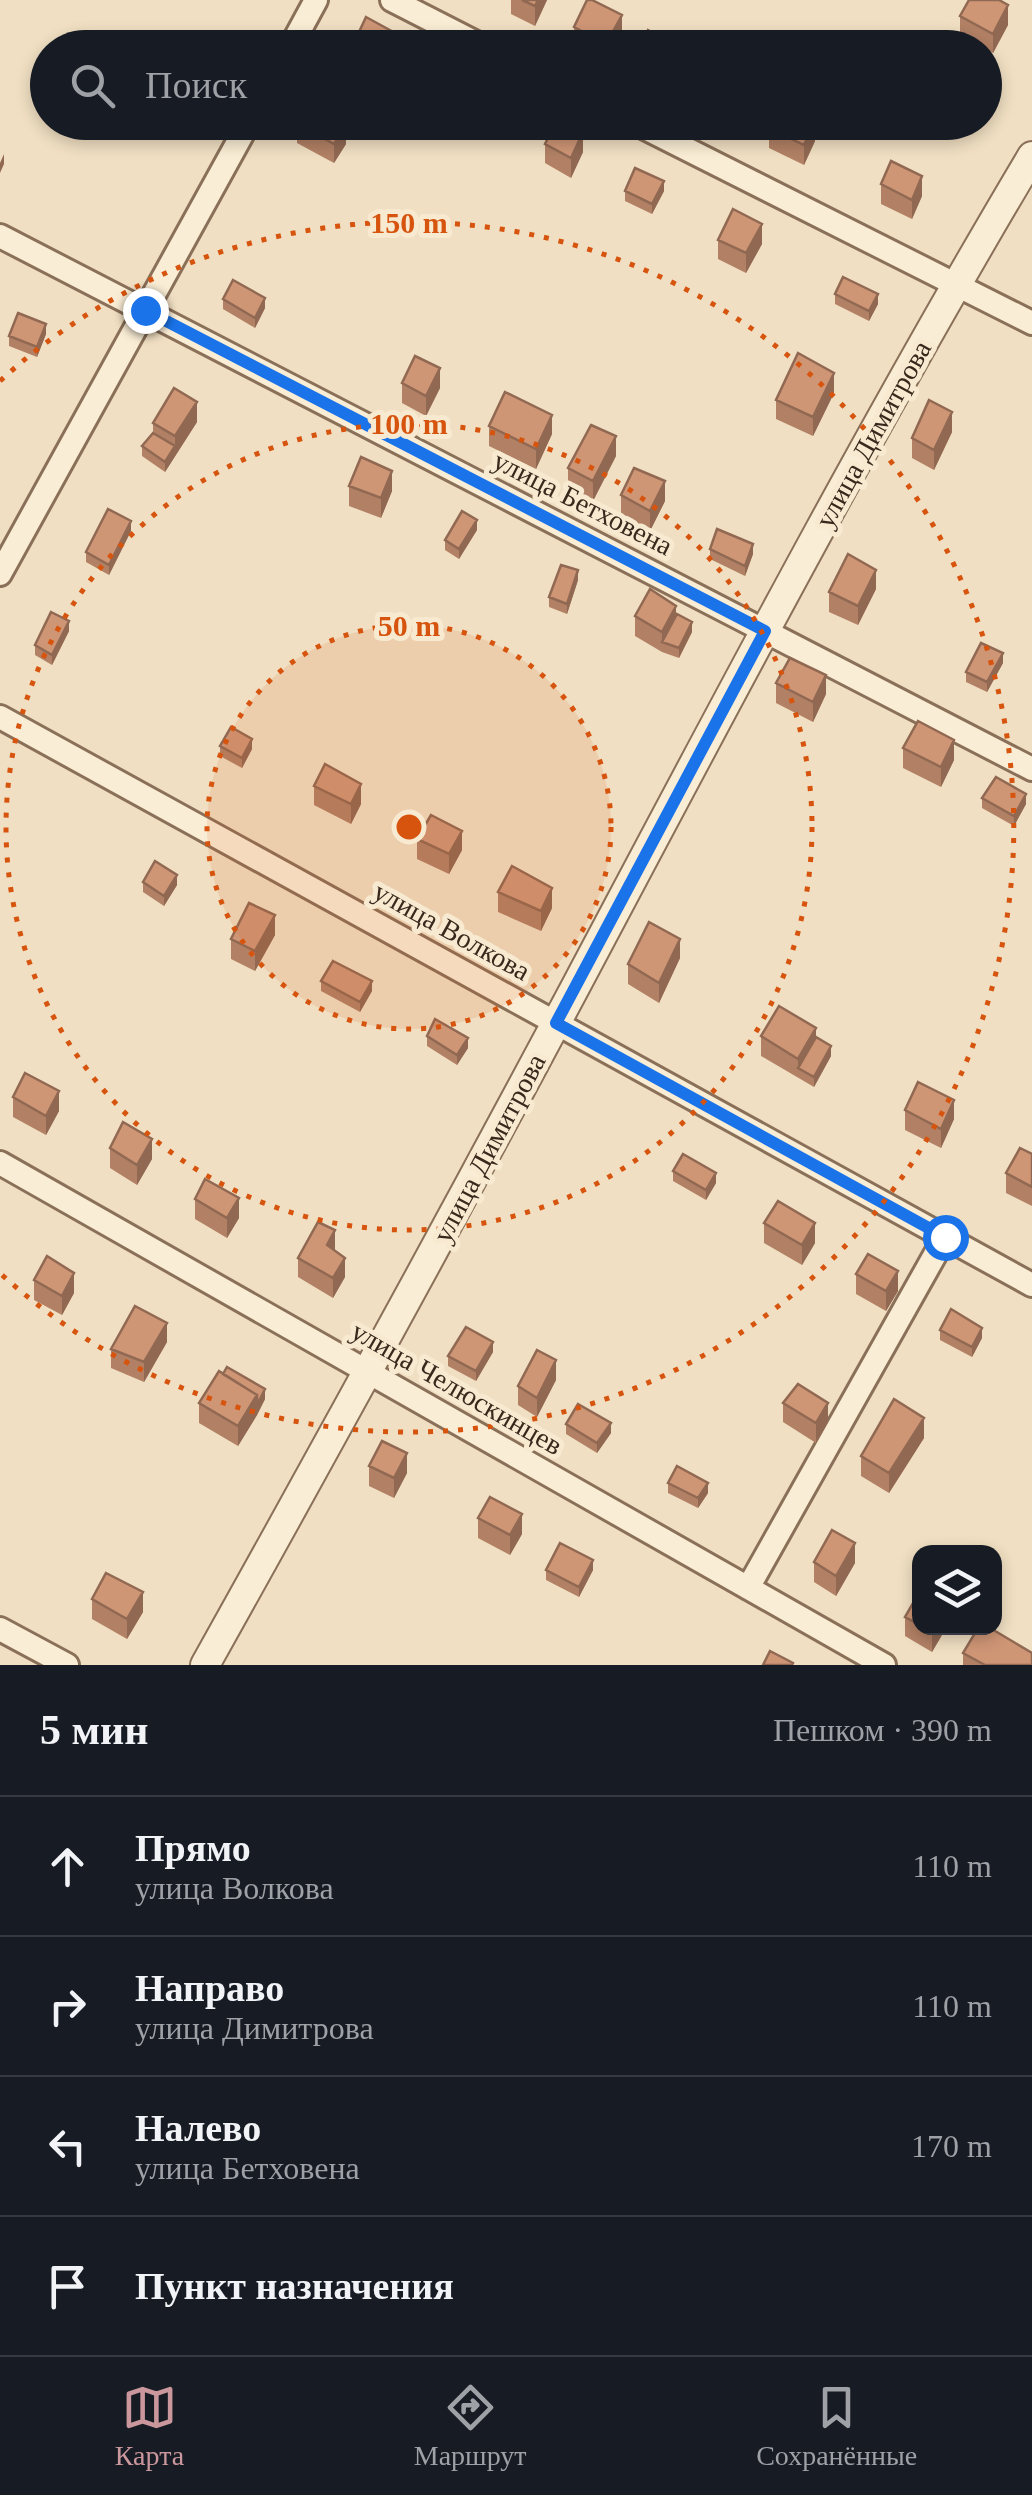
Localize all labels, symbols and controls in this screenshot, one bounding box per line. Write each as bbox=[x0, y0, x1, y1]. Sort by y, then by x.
search box bbox=[30, 30, 1002, 140]
icon: search bbox=[65, 58, 120, 113]
text: Поиск bbox=[145, 64, 247, 106]
text: 150 m bbox=[370, 206, 448, 239]
route end bbox=[123, 288, 169, 334]
street label: улица Димитрова bbox=[809, 335, 937, 533]
text: 100 m bbox=[370, 407, 448, 440]
street label: улица Бетховена bbox=[488, 445, 678, 562]
text: 50 m bbox=[378, 609, 440, 642]
centre of rings bbox=[391, 809, 427, 845]
street label: улица Волкова bbox=[368, 875, 536, 987]
street label: улица Димитрова bbox=[426, 1048, 552, 1247]
route start bbox=[923, 1215, 969, 1261]
street label: улица Челюскинцев bbox=[346, 1315, 568, 1461]
map controls bbox=[912, 1545, 1002, 1635]
button: layers bbox=[912, 1545, 1002, 1635]
text: 5 мин bbox=[40, 1707, 149, 1753]
text: Пешком · 390 m bbox=[773, 1712, 992, 1748]
text: Прямо bbox=[135, 1827, 251, 1869]
icon: ahead bbox=[40, 1839, 95, 1894]
text: 110 m bbox=[912, 1848, 992, 1884]
text: улица Волкова bbox=[135, 1870, 334, 1906]
text: Направо bbox=[135, 1967, 284, 2009]
icon: right bbox=[40, 1979, 95, 2034]
text: 110 m bbox=[912, 1988, 992, 2024]
text: улица Димитрова bbox=[135, 2010, 374, 2046]
text: Налево bbox=[135, 2107, 261, 2149]
icon: left bbox=[40, 2119, 95, 2174]
text: 170 m bbox=[911, 2128, 992, 2164]
text: улица Бетховена bbox=[135, 2150, 360, 2186]
icon: arrive bbox=[40, 2259, 95, 2314]
text: Пункт назначения bbox=[135, 2265, 454, 2307]
tab: Карта bbox=[115, 2380, 184, 2472]
tab: Маршрут bbox=[414, 2380, 527, 2472]
tab: Сохранённые bbox=[756, 2380, 917, 2472]

